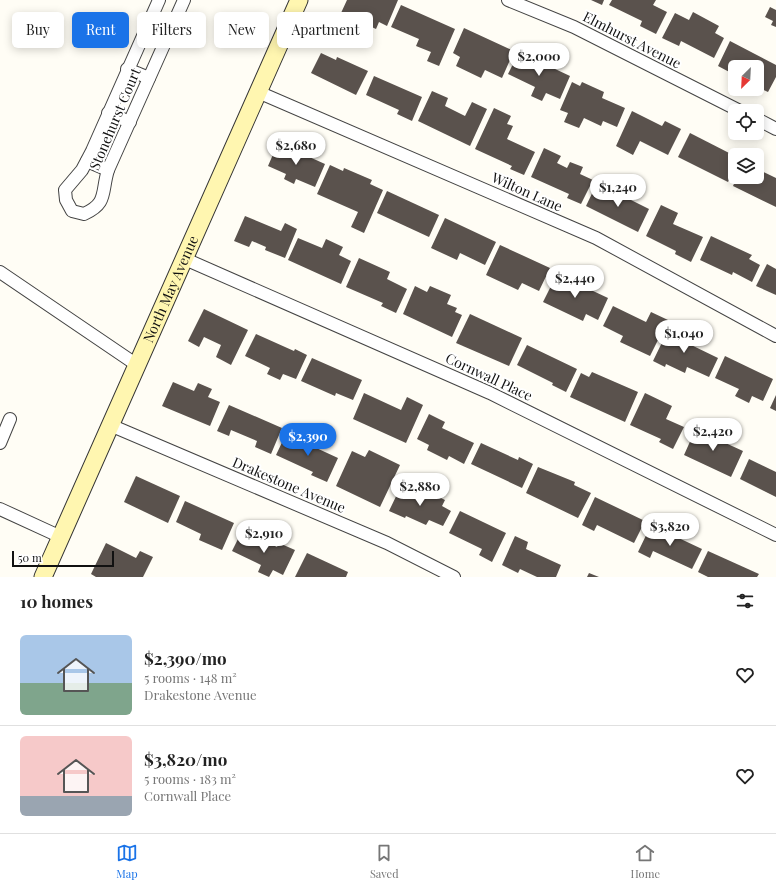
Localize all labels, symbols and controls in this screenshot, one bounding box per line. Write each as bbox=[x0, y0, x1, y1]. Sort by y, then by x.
street label: Elmhurst Avenue bbox=[580, 7, 685, 72]
chip: Buy bbox=[12, 12, 64, 48]
chip: Rent bbox=[72, 12, 129, 48]
chip: Filters bbox=[137, 12, 206, 48]
chip: New bbox=[214, 12, 269, 48]
chip: Apartment bbox=[277, 12, 373, 48]
pin: $2,000 bbox=[506, 43, 572, 77]
text: $2,000 bbox=[518, 47, 560, 64]
north arrow bbox=[728, 60, 764, 96]
map controls bbox=[728, 60, 764, 184]
street label: Stonehurst Court bbox=[84, 64, 145, 173]
button: locate bbox=[728, 104, 764, 140]
pin: $2,680 bbox=[263, 132, 329, 166]
text: $2,680 bbox=[276, 136, 316, 153]
button: layers bbox=[728, 148, 764, 184]
street label: Wilton Lane bbox=[488, 167, 566, 216]
pin: $1,240 bbox=[585, 174, 651, 208]
text: $1,240 bbox=[599, 178, 637, 195]
street label: North May Avenue bbox=[138, 232, 202, 345]
pin: $2,440 bbox=[542, 265, 608, 299]
text: $2,440 bbox=[555, 269, 595, 286]
pin: $1,040 bbox=[651, 320, 717, 354]
text: $1,040 bbox=[664, 324, 704, 341]
street label: Cornwall Place bbox=[443, 348, 536, 405]
pin: $2,420 bbox=[680, 418, 746, 452]
text: $2,420 bbox=[693, 422, 733, 439]
pin: $2,390 bbox=[275, 423, 341, 457]
text: $2,390 bbox=[288, 427, 328, 444]
street label: Drakestone Avenue bbox=[230, 452, 349, 517]
pin: $2,880 bbox=[387, 473, 453, 507]
text: $2,880 bbox=[400, 477, 440, 494]
pin: $3,820 bbox=[637, 513, 703, 547]
text: $3,820 bbox=[650, 517, 690, 534]
pin: $2,910 bbox=[231, 520, 297, 554]
text: $2,910 bbox=[245, 524, 283, 541]
scale bar bbox=[12, 549, 114, 568]
text: 50 m bbox=[18, 550, 42, 565]
text: 10 homes bbox=[20, 590, 93, 612]
icon: filters bbox=[734, 590, 756, 612]
text: $2,390/mo bbox=[144, 647, 227, 669]
icon: home bbox=[52, 651, 100, 699]
icon: heart bbox=[734, 664, 756, 686]
text: 5 rooms · 148 m² bbox=[144, 669, 237, 686]
text: Drakestone Avenue bbox=[144, 686, 257, 703]
text: $3,820/mo bbox=[144, 748, 227, 770]
icon: home bbox=[52, 752, 100, 800]
icon: heart bbox=[734, 765, 756, 787]
text: 5 rooms · 183 m² bbox=[144, 770, 236, 787]
text: Cornwall Place bbox=[144, 787, 231, 804]
tab: Map bbox=[116, 842, 138, 881]
tab: Saved bbox=[370, 842, 399, 881]
tab: Home bbox=[630, 842, 660, 881]

